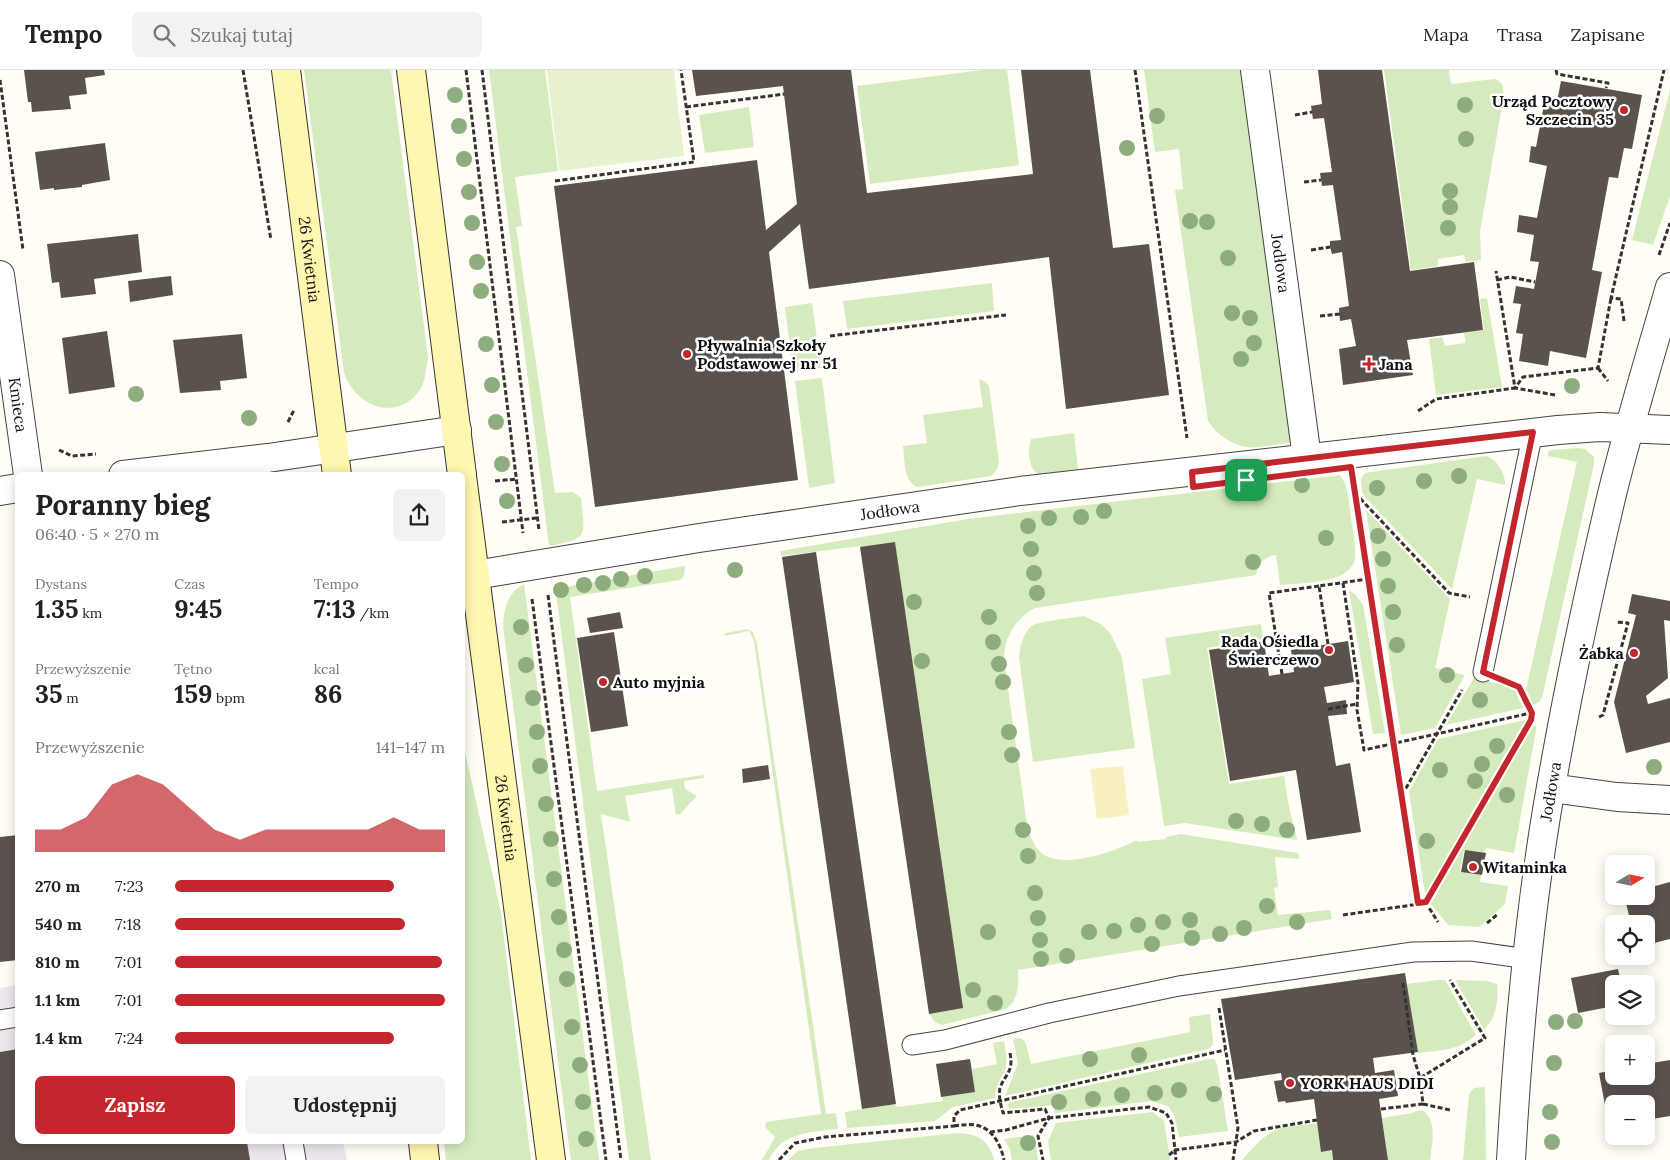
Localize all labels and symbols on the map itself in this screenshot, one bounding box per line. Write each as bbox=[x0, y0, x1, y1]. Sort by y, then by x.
place label: Urząd Pocztowy Szczecin 35 bbox=[1492, 91, 1614, 129]
marker: Urząd Pocztowy Szczecin 35 bbox=[1618, 104, 1630, 116]
street label: 26 Kwietnia bbox=[295, 215, 325, 304]
street label: Jodłowa bbox=[1267, 231, 1295, 294]
place label: Pływalnia Szkoły Podstawowej nr 51 bbox=[697, 335, 838, 373]
marker: Pływalnia Szkoły Podstawowej nr 51 bbox=[681, 348, 693, 360]
place label: Jana bbox=[1379, 354, 1413, 374]
marker: Jana bbox=[1363, 358, 1375, 370]
street label: Kmieca bbox=[4, 376, 32, 433]
pin bbox=[1225, 459, 1267, 501]
street label: Jodłowa bbox=[858, 496, 921, 524]
place label: Rada Ośiedla Świerczewo bbox=[1221, 631, 1320, 669]
place label: Żabka bbox=[1579, 643, 1625, 663]
marker: Rada Ośiedla Świerczewo bbox=[1323, 644, 1335, 656]
marker: Żabka bbox=[1628, 647, 1640, 659]
place label: Auto myjnia bbox=[613, 672, 706, 692]
marker: Auto myjnia bbox=[597, 676, 609, 688]
street label: Jodłowa bbox=[1535, 760, 1565, 823]
street label: 26 Kwietnia bbox=[491, 774, 522, 862]
north arrow bbox=[1605, 855, 1655, 905]
place label: Witaminka bbox=[1483, 857, 1568, 877]
marker: Witaminka bbox=[1467, 861, 1479, 873]
place label: YORK HAUS DIDI bbox=[1300, 1073, 1434, 1093]
marker: YORK HAUS DIDI bbox=[1284, 1077, 1296, 1089]

